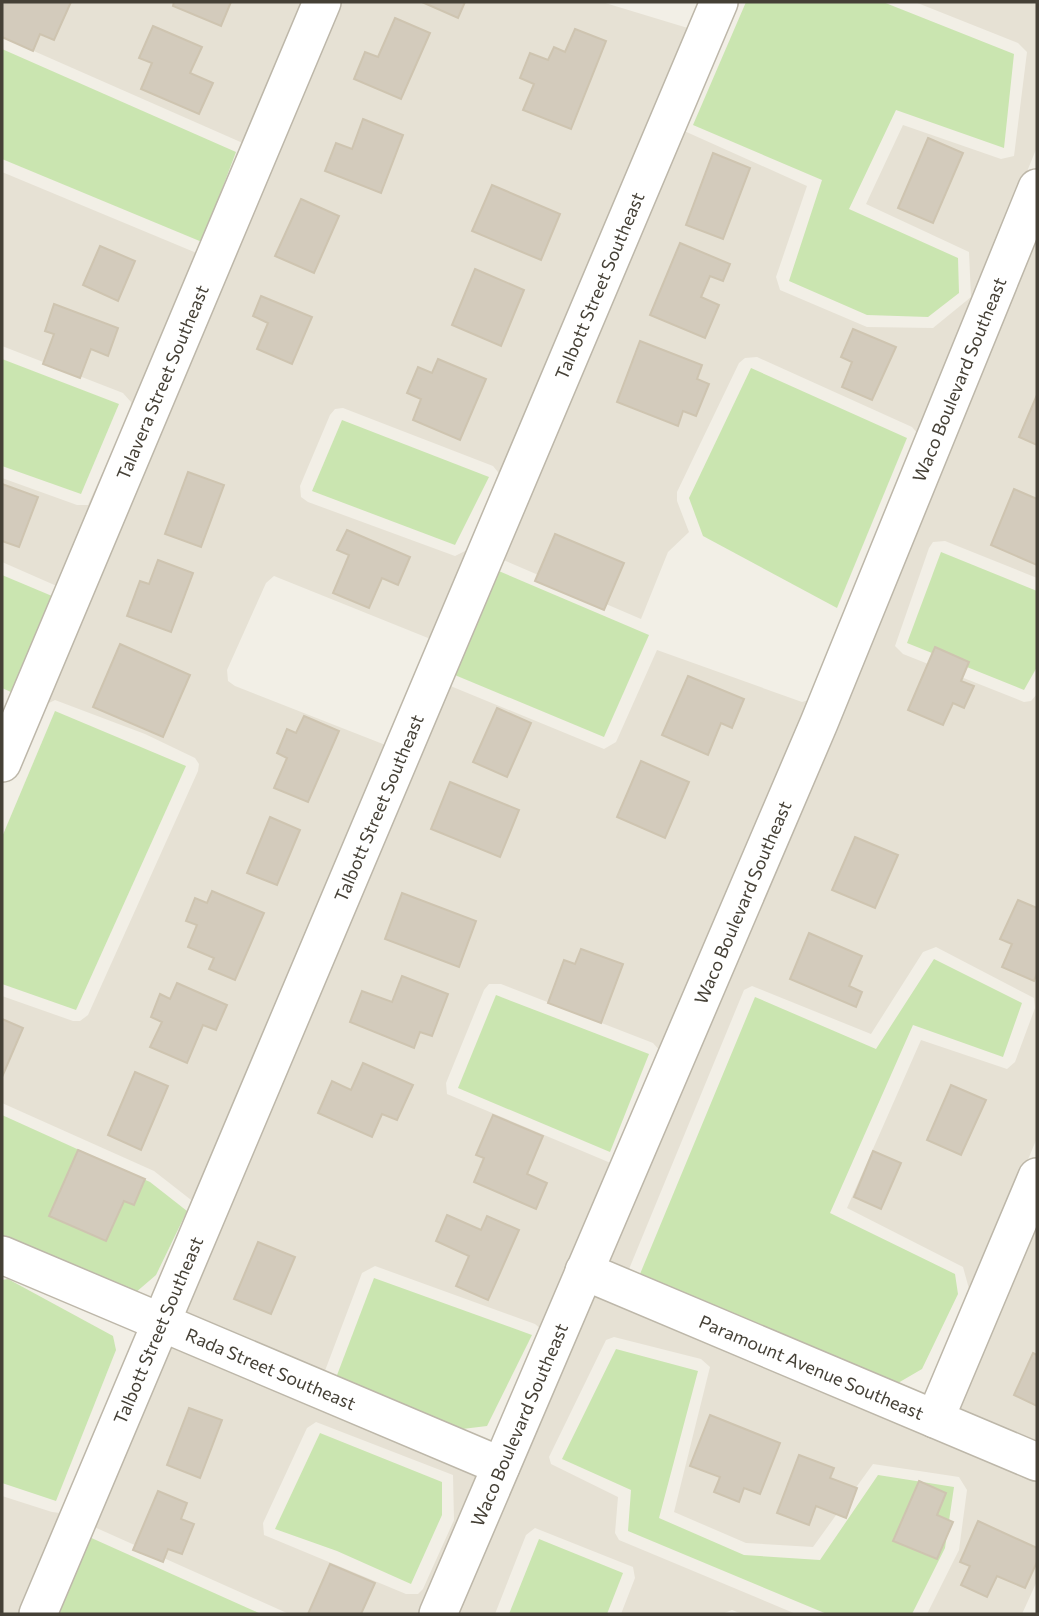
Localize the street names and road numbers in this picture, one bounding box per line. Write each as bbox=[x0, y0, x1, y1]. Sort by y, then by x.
street label: Talbott Street Southeast bbox=[550, 189, 648, 383]
street label: Waco Boulevard Southeast bbox=[907, 274, 1011, 485]
street label: Talavera Street Southeast bbox=[111, 281, 213, 483]
street label: Talbott Street Southeast bbox=[329, 711, 428, 905]
street label: Waco Boulevard Southeast bbox=[689, 797, 795, 1007]
street label: Talbott Street Southeast bbox=[109, 1233, 207, 1427]
street label: Paramount Avenue Southeast bbox=[696, 1310, 927, 1424]
street label: Waco Boulevard Southeast bbox=[466, 1320, 572, 1530]
street label: Rada Street Southeast bbox=[183, 1323, 359, 1414]

